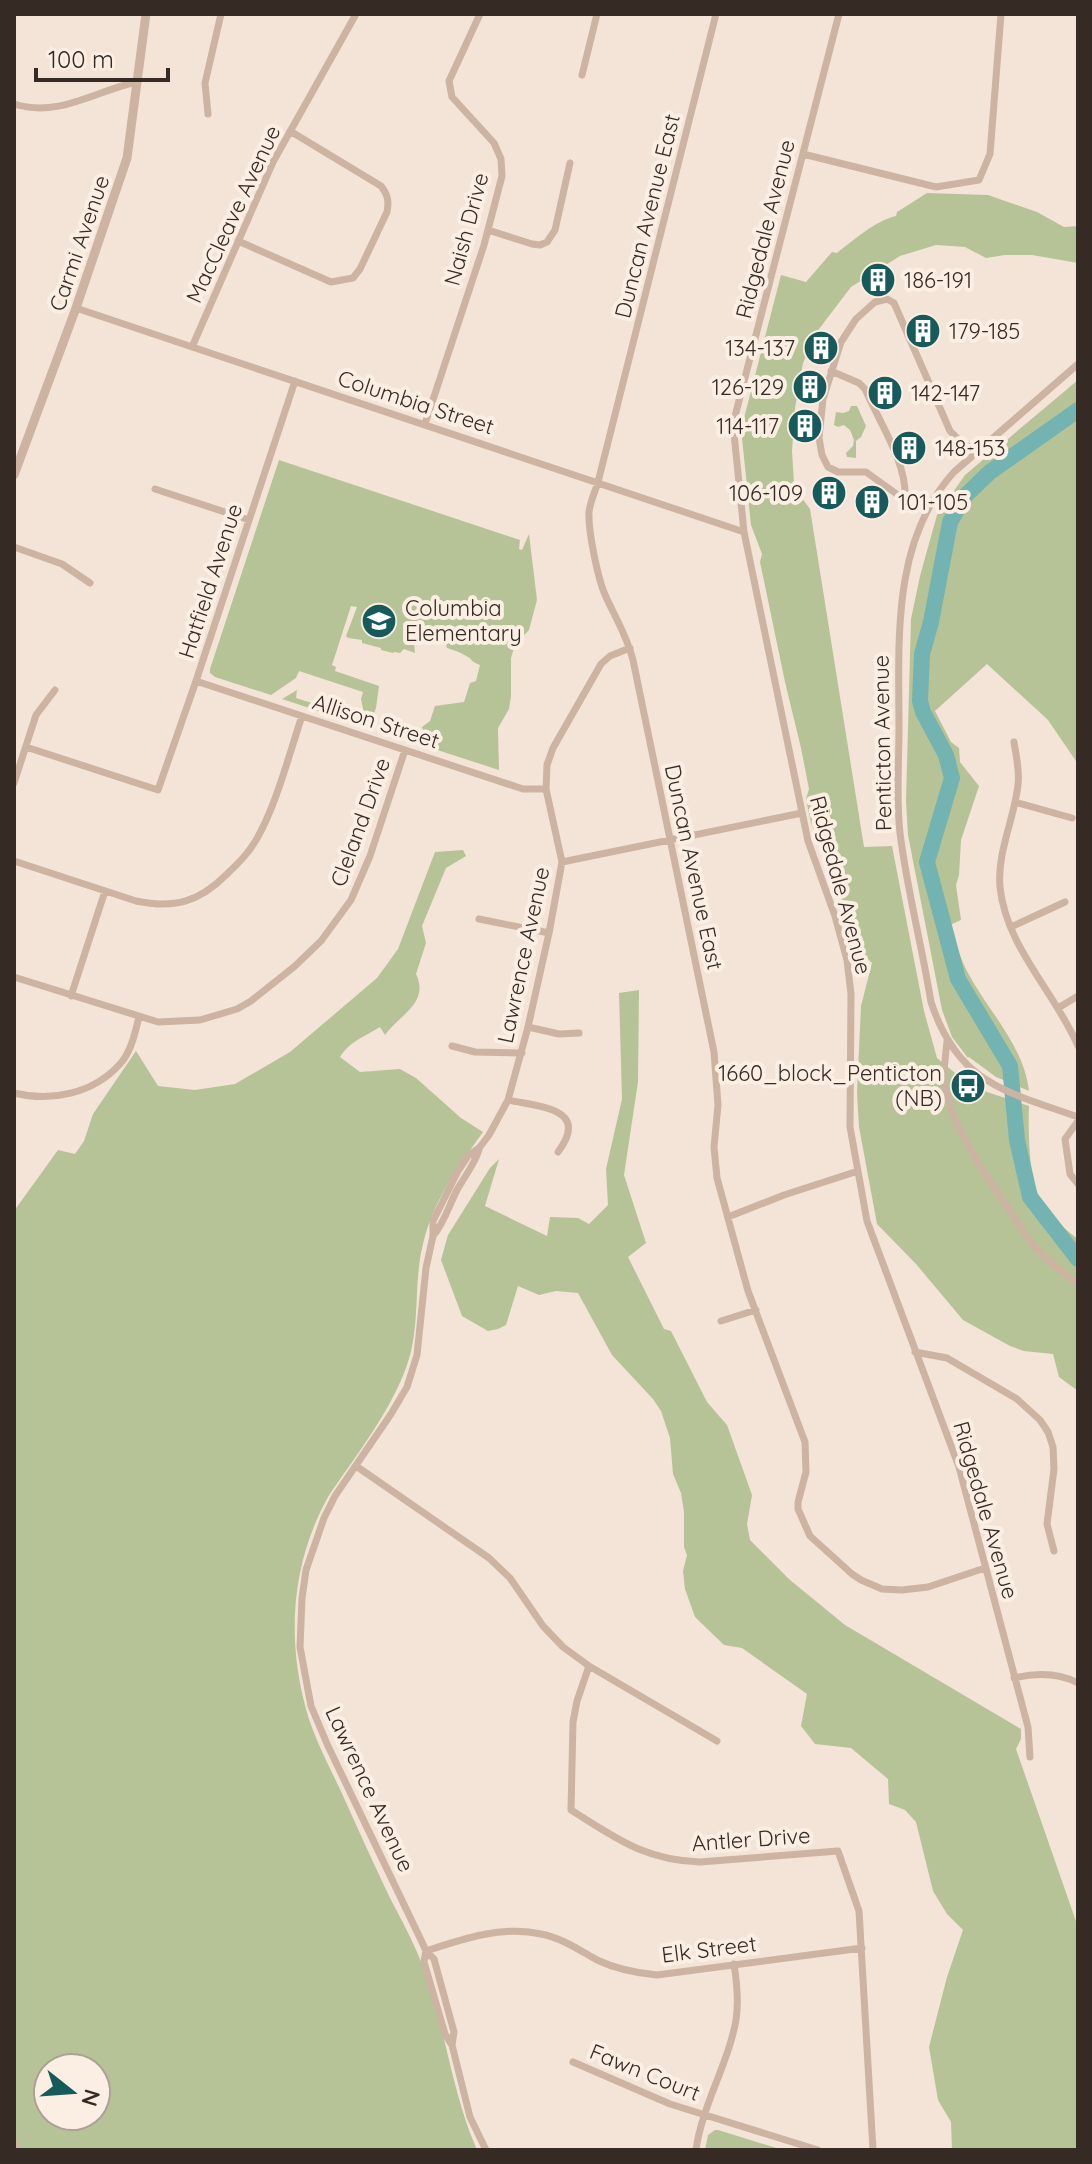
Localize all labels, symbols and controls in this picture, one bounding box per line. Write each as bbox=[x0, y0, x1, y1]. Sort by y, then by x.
scale bar bbox=[36, 32, 168, 82]
text: 100 m bbox=[48, 44, 114, 74]
street label: Duncan Avenue East bbox=[608, 111, 686, 321]
street label: MacCleave Avenue bbox=[180, 121, 286, 307]
street label: Ridgedale Avenue bbox=[729, 136, 801, 322]
street label: Naish Drive bbox=[437, 169, 495, 289]
street label: Carmi Avenue bbox=[43, 171, 115, 315]
building icon: 186-191 bbox=[859, 261, 897, 299]
place label: 186-191 bbox=[904, 266, 972, 294]
building icon: 179-185 bbox=[904, 312, 942, 350]
place label: 179-185 bbox=[949, 317, 1020, 345]
building icon: 134-137 bbox=[802, 329, 840, 367]
place label: 134-137 bbox=[725, 334, 795, 362]
street label: Columbia Street bbox=[334, 364, 498, 440]
building icon: 126-129 bbox=[791, 368, 829, 406]
place label: 126-129 bbox=[712, 373, 784, 401]
building icon: 142-147 bbox=[866, 374, 904, 412]
place label: 142-147 bbox=[911, 379, 980, 407]
building icon: 114-117 bbox=[786, 407, 824, 445]
place label: 114-117 bbox=[716, 412, 779, 440]
building icon: 148-153 bbox=[890, 429, 928, 467]
place label: 148-153 bbox=[935, 434, 1005, 462]
building icon: 106-109 bbox=[810, 474, 848, 512]
place label: 106-109 bbox=[729, 479, 803, 507]
building icon: 101-105 bbox=[853, 483, 891, 521]
place label: 101-105 bbox=[898, 488, 968, 516]
street label: Hatfield Avenue bbox=[172, 500, 248, 662]
place label: Columbia Elementary bbox=[405, 594, 522, 647]
school or university icon: Columbia Elementary bbox=[360, 602, 398, 640]
street label: Penticton Avenue bbox=[866, 655, 898, 831]
street label: Allison Street bbox=[309, 687, 443, 755]
street label: Cleland Drive bbox=[324, 754, 396, 890]
street label: Duncan Avenue East bbox=[659, 762, 729, 972]
street label: Ridgedale Avenue bbox=[804, 793, 878, 977]
street label: Lawrence Avenue bbox=[491, 864, 555, 1046]
place label: 1660_block_Penticton (NB) bbox=[718, 1059, 942, 1112]
bus stop icon: 1660_block_Penticton (NB) bbox=[949, 1067, 987, 1105]
street label: Ridgedale Avenue bbox=[947, 1418, 1025, 1602]
street label: Lawrence Avenue bbox=[319, 1702, 421, 1876]
street label: Antler Drive bbox=[691, 1821, 811, 1857]
street label: Elk Street bbox=[660, 1929, 758, 1969]
street label: Fawn Court bbox=[586, 2037, 704, 2107]
north arrow bbox=[32, 2052, 112, 2132]
text: N bbox=[75, 2086, 107, 2110]

